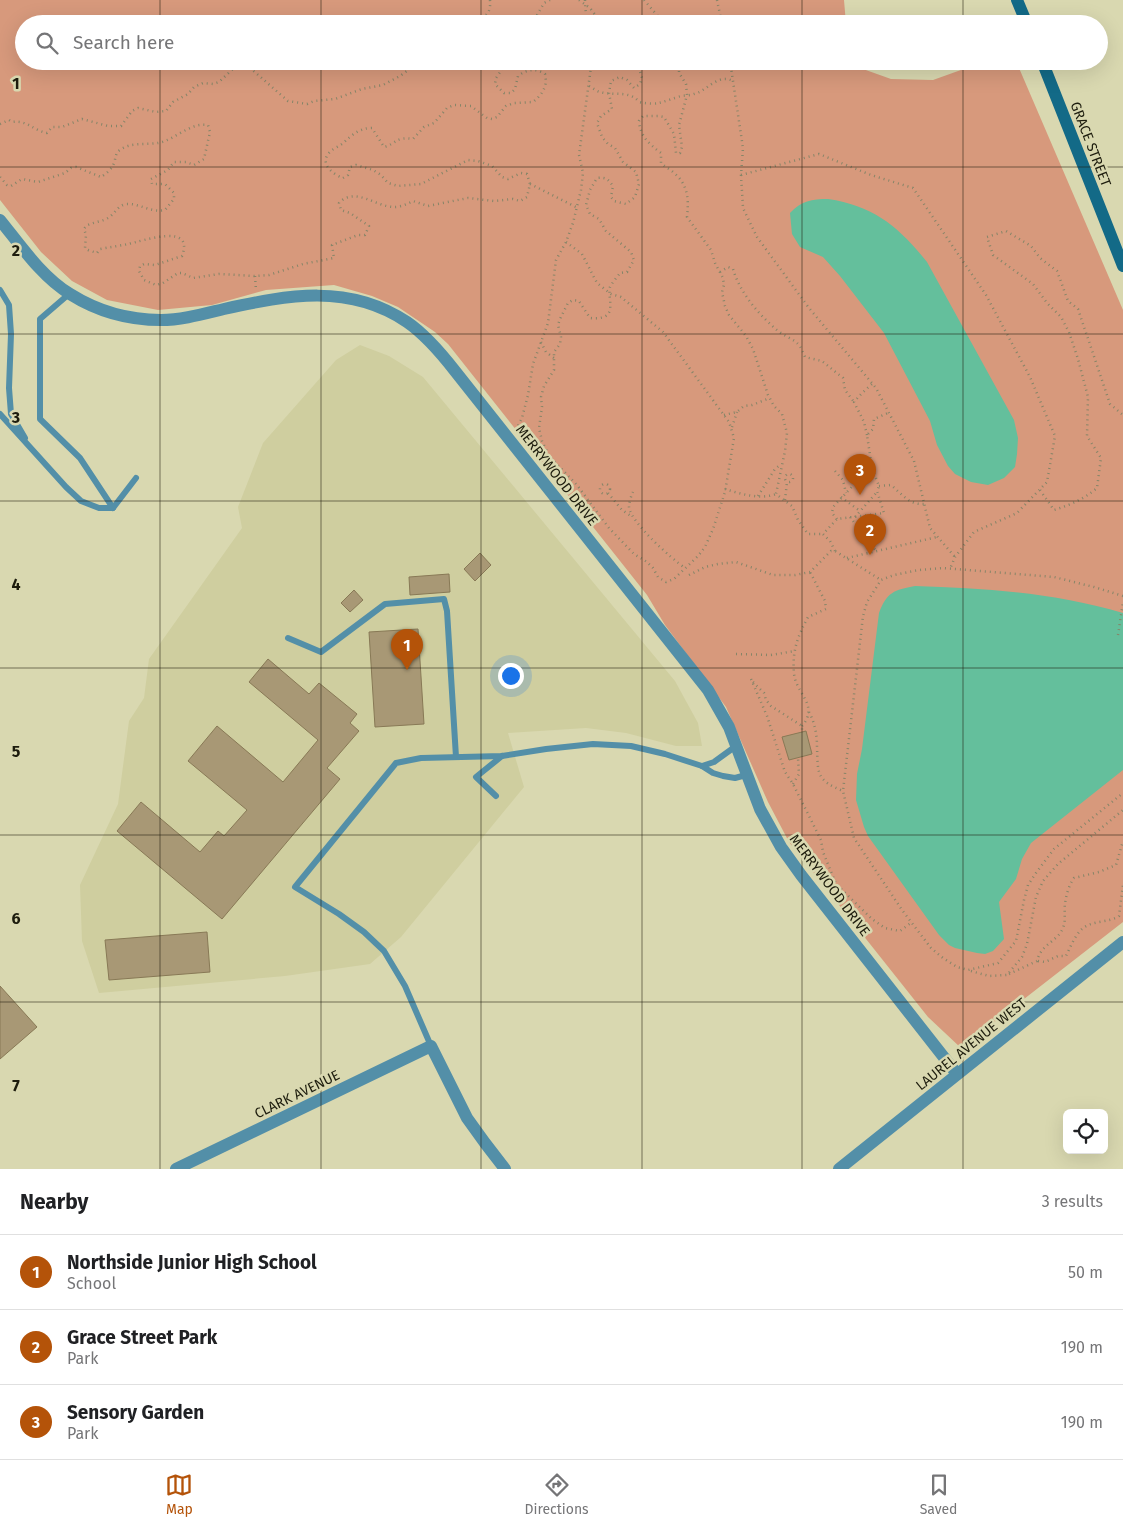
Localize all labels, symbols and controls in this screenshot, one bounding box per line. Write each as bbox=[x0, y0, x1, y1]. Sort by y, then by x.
search box bbox=[15, 15, 1108, 70]
icon: search bbox=[33, 29, 61, 57]
text: Search here bbox=[73, 31, 174, 54]
text: 1 bbox=[12, 74, 20, 93]
street label: GRACE STREET bbox=[1067, 99, 1115, 190]
text: 2 bbox=[12, 241, 20, 260]
text: 3 bbox=[11, 408, 20, 427]
street label: MERRYWOOD DRIVE bbox=[512, 422, 601, 529]
pin: 3 bbox=[844, 454, 876, 495]
pin: 2 bbox=[854, 514, 886, 555]
text: 4 bbox=[11, 575, 21, 594]
pin: 1 bbox=[391, 629, 423, 670]
your location bbox=[498, 663, 524, 689]
text: 5 bbox=[12, 742, 21, 761]
street label: MERRYWOOD DRIVE bbox=[786, 831, 873, 940]
text: 6 bbox=[11, 909, 21, 928]
street label: LAUREL AVENUE WEST bbox=[913, 994, 1031, 1094]
street label: CLARK AVENUE bbox=[252, 1066, 343, 1122]
text: 7 bbox=[12, 1076, 20, 1095]
map controls bbox=[1063, 1109, 1108, 1154]
button: locate bbox=[1063, 1109, 1108, 1154]
text: Nearby bbox=[20, 1189, 88, 1215]
text: 3 results bbox=[1042, 1192, 1103, 1211]
text: Northside Junior High School bbox=[67, 1251, 317, 1274]
text: 1 bbox=[32, 1263, 40, 1282]
text: 50 m bbox=[1068, 1263, 1103, 1282]
text: School bbox=[67, 1274, 116, 1293]
text: Grace Street Park bbox=[67, 1326, 217, 1349]
text: 2 bbox=[32, 1338, 40, 1357]
text: 190 m bbox=[1061, 1338, 1103, 1357]
text: Park bbox=[67, 1349, 99, 1368]
text: Sensory Garden bbox=[67, 1401, 204, 1424]
text: 3 bbox=[32, 1413, 40, 1432]
text: 190 m bbox=[1061, 1413, 1103, 1432]
text: Park bbox=[67, 1424, 99, 1443]
tab: Map bbox=[165, 1471, 193, 1518]
tab: Directions bbox=[524, 1471, 589, 1518]
tab: Saved bbox=[920, 1471, 958, 1518]

